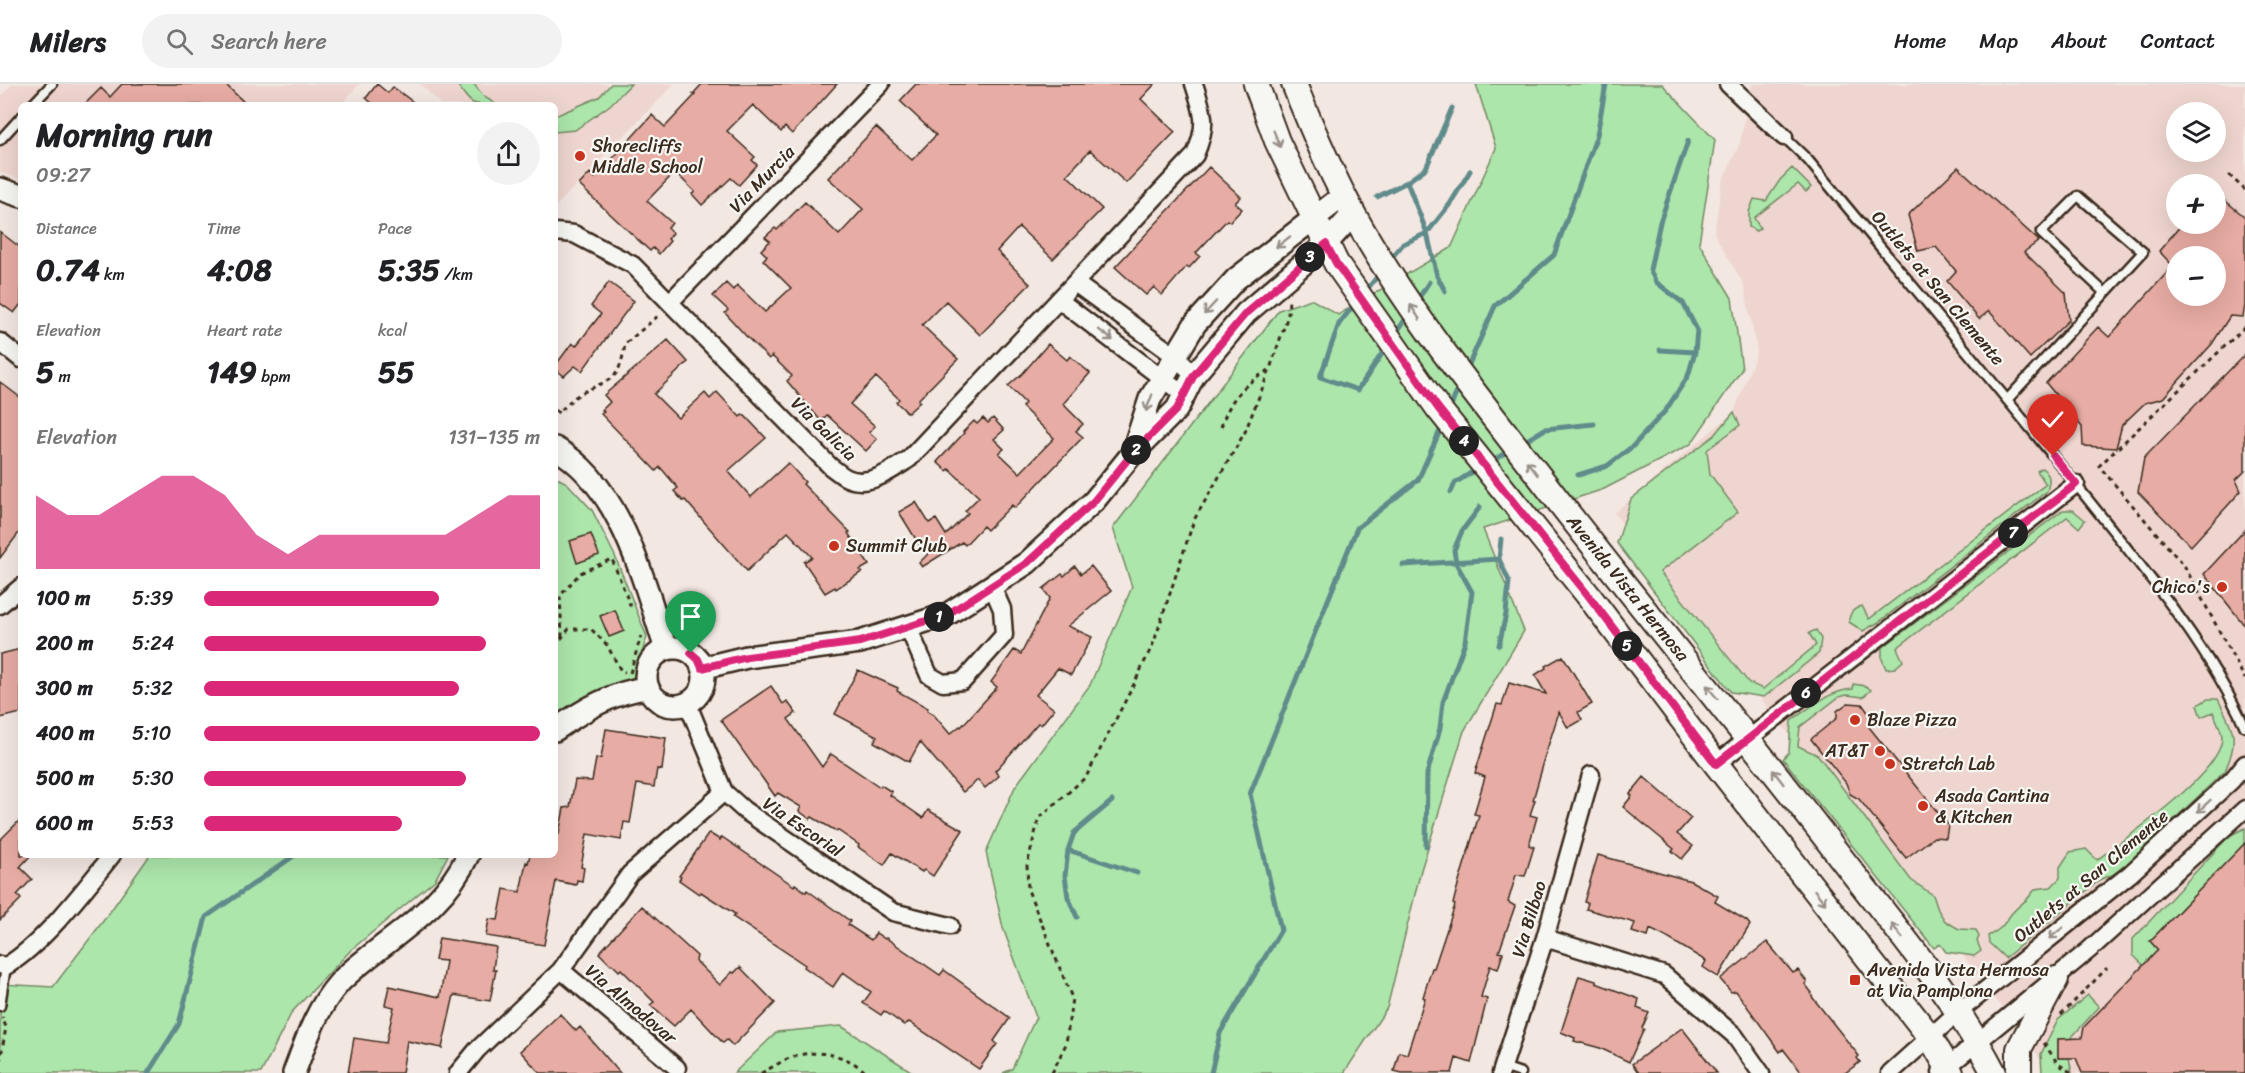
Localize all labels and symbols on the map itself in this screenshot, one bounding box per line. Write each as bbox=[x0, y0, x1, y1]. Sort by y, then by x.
one-way arrow bbox=[1272, 129, 1283, 147]
place label: Shorecliffs Middle School bbox=[592, 130, 703, 183]
street label: Via Murcia bbox=[721, 137, 804, 221]
marker: Shorecliffs Middle School bbox=[573, 149, 587, 163]
street label: Outlets at San Clemente bbox=[1863, 203, 2013, 373]
one-way arrow bbox=[1275, 236, 1291, 249]
pin: 3 bbox=[1295, 242, 1325, 272]
one-way arrow bbox=[1203, 300, 1217, 315]
one-way arrow bbox=[1409, 304, 1421, 321]
one-way arrow bbox=[1098, 329, 1114, 342]
street label: Via Galicia bbox=[783, 389, 865, 469]
one-way arrow bbox=[1142, 393, 1153, 412]
pin bbox=[2027, 394, 2078, 456]
pin: 4 bbox=[1449, 426, 1479, 456]
pin: 2 bbox=[1121, 435, 1151, 465]
one-way arrow bbox=[1526, 460, 1539, 476]
street label: Avenida Vista Hermosa bbox=[1558, 506, 1698, 669]
pin: 7 bbox=[1998, 518, 2028, 548]
place label: Summit Club bbox=[846, 530, 948, 562]
marker: Summit Club bbox=[827, 539, 841, 553]
place label: Chico's bbox=[2152, 571, 2211, 603]
marker: Chico's bbox=[2215, 580, 2229, 594]
pin bbox=[665, 591, 716, 653]
pin: 1 bbox=[924, 602, 954, 632]
pin: 5 bbox=[1612, 631, 1642, 661]
pin: 6 bbox=[1791, 678, 1821, 708]
one-way arrow bbox=[1705, 684, 1718, 700]
place label: Blaze Pizza bbox=[1867, 704, 1957, 736]
marker: Blaze Pizza bbox=[1848, 713, 1862, 727]
place label: AT&T bbox=[1824, 735, 1869, 767]
marker: AT&T bbox=[1873, 744, 1887, 758]
place label: Stretch Lab bbox=[1902, 748, 1996, 780]
marker: Stretch Lab bbox=[1883, 757, 1897, 771]
one-way arrow bbox=[1772, 769, 1785, 785]
place label: Asada Cantina & Kitchen bbox=[1934, 780, 2050, 833]
street label: Via Escorial bbox=[756, 788, 851, 866]
marker: Asada Cantina & Kitchen bbox=[1916, 799, 1930, 813]
one-way arrow bbox=[2197, 799, 2212, 813]
street label: Outlets at San Clemente bbox=[2006, 801, 2176, 951]
street label: Via Bilbao bbox=[1502, 877, 1556, 961]
one-way arrow bbox=[1813, 889, 1826, 905]
one-way arrow bbox=[1891, 924, 1904, 940]
one-way arrow bbox=[2048, 926, 2064, 939]
place label: Avenida Vista Hermosa at Via Pamplona bbox=[1866, 954, 2050, 1007]
street label: Via Almodovar bbox=[578, 956, 686, 1053]
marker: Avenida Vista Hermosa at Via Pamplona bbox=[1848, 973, 1862, 987]

